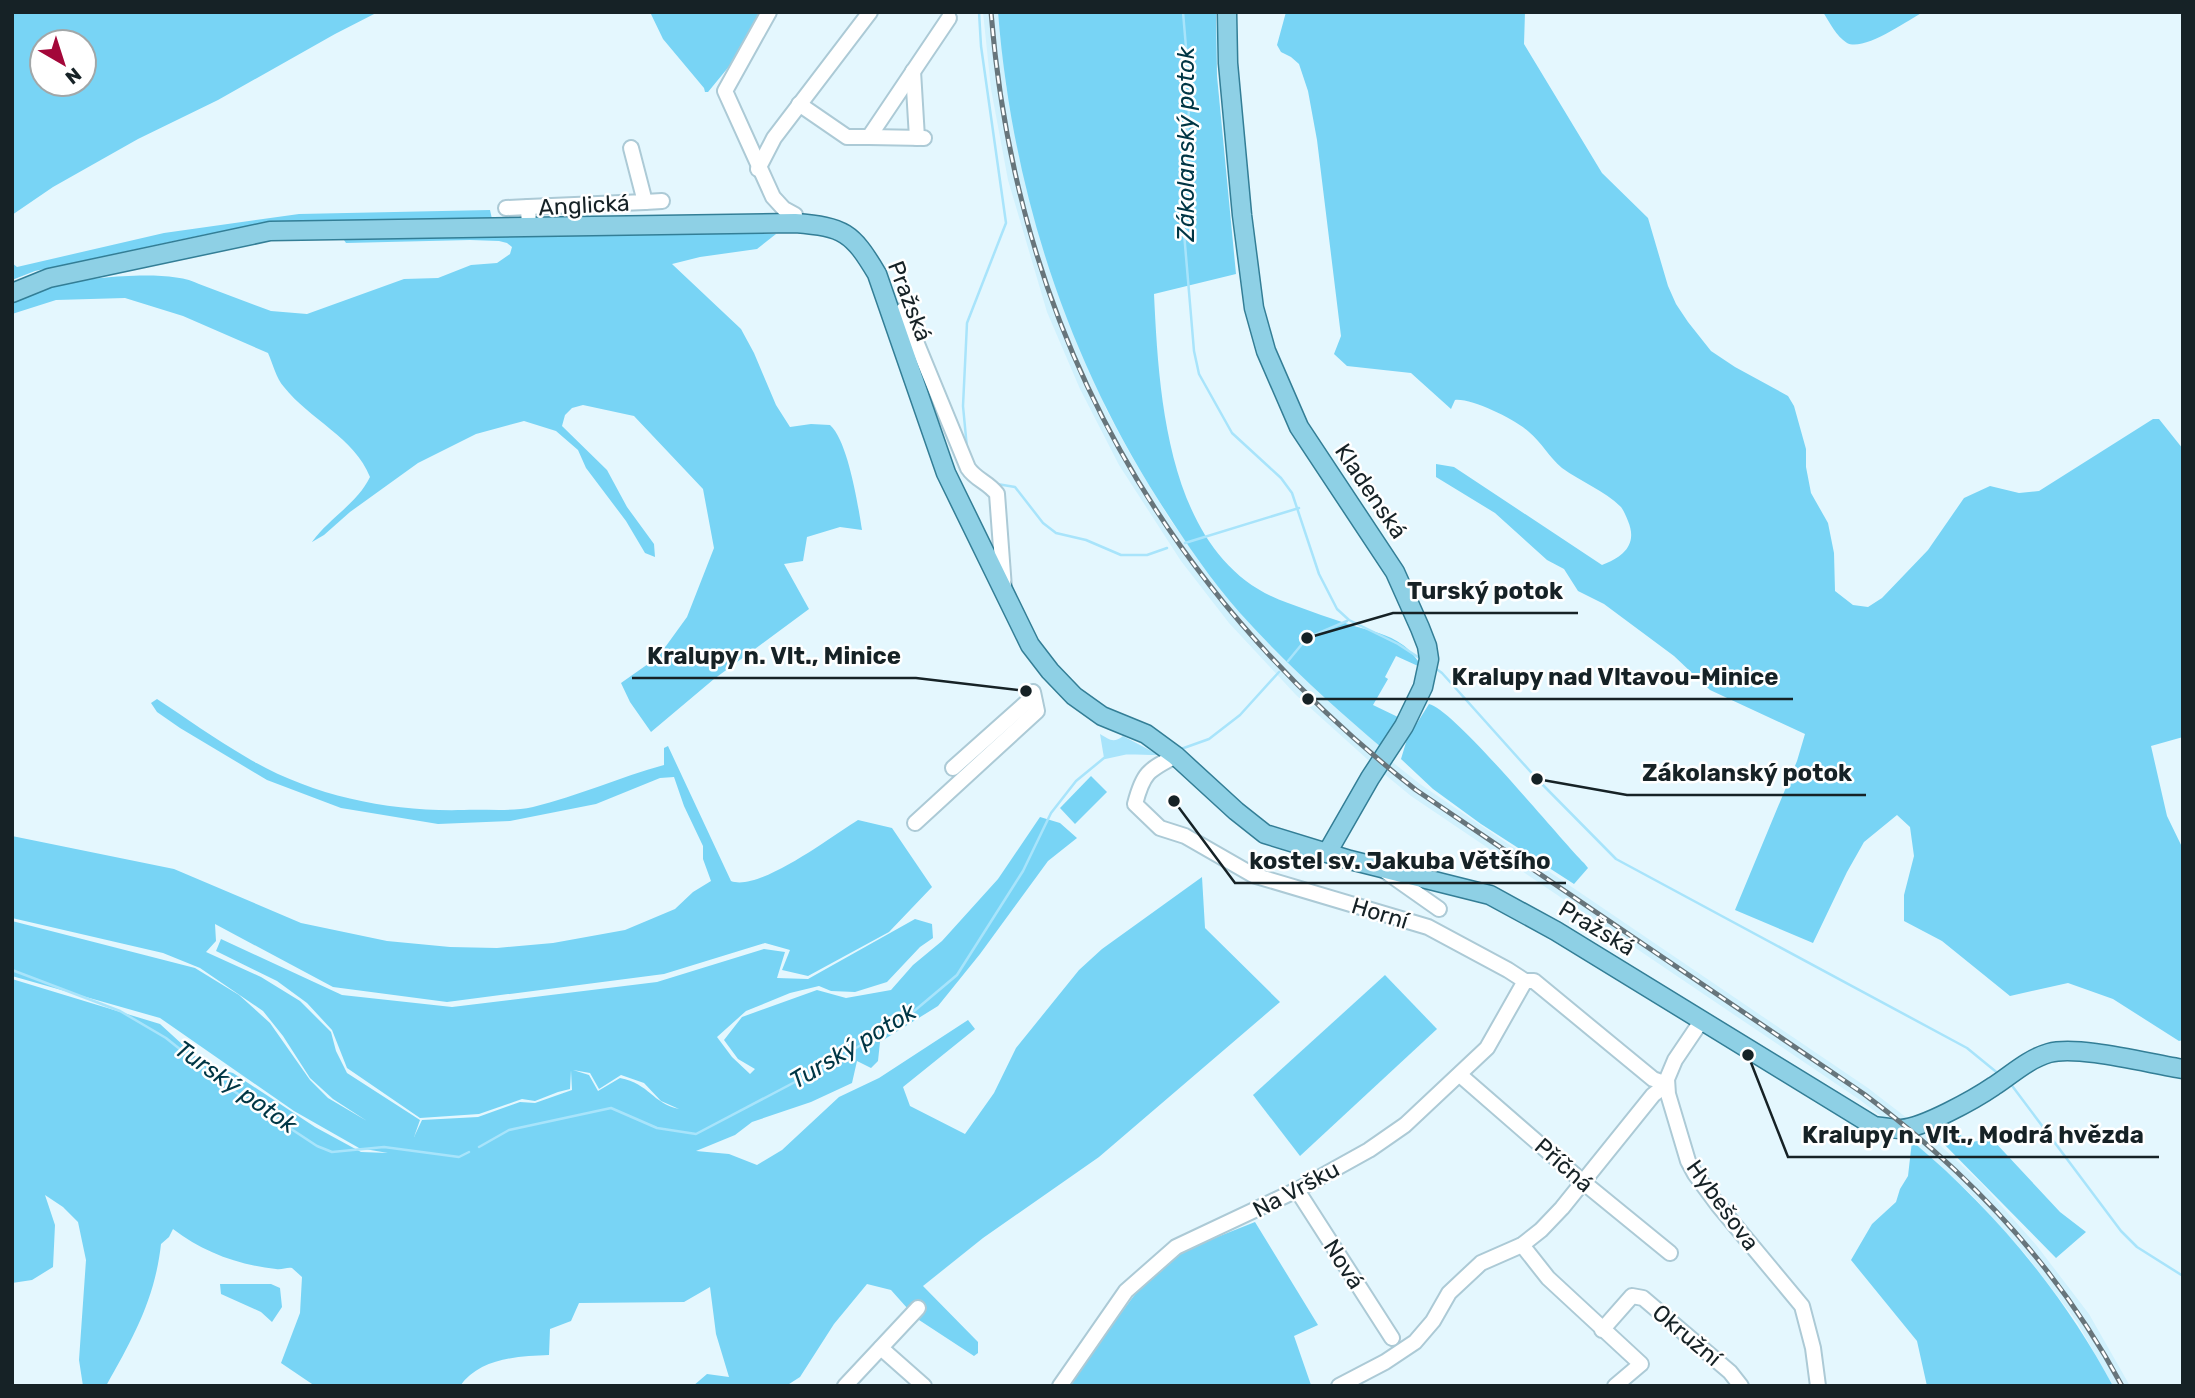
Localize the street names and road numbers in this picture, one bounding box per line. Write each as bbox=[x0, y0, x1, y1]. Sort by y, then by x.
street label: Anglická bbox=[538, 189, 630, 221]
street label: Pražská bbox=[882, 257, 938, 345]
street label: Kladenská bbox=[1329, 438, 1413, 544]
street label: Horní bbox=[1348, 891, 1413, 935]
street label: Pražská bbox=[1554, 894, 1640, 962]
street label: Příčná bbox=[1529, 1132, 1599, 1198]
street label: Hybešova bbox=[1681, 1154, 1765, 1256]
street label: Na Vršku bbox=[1248, 1155, 1344, 1223]
street label: Nová bbox=[1318, 1234, 1370, 1294]
street label: Okružní bbox=[1647, 1298, 1728, 1373]

